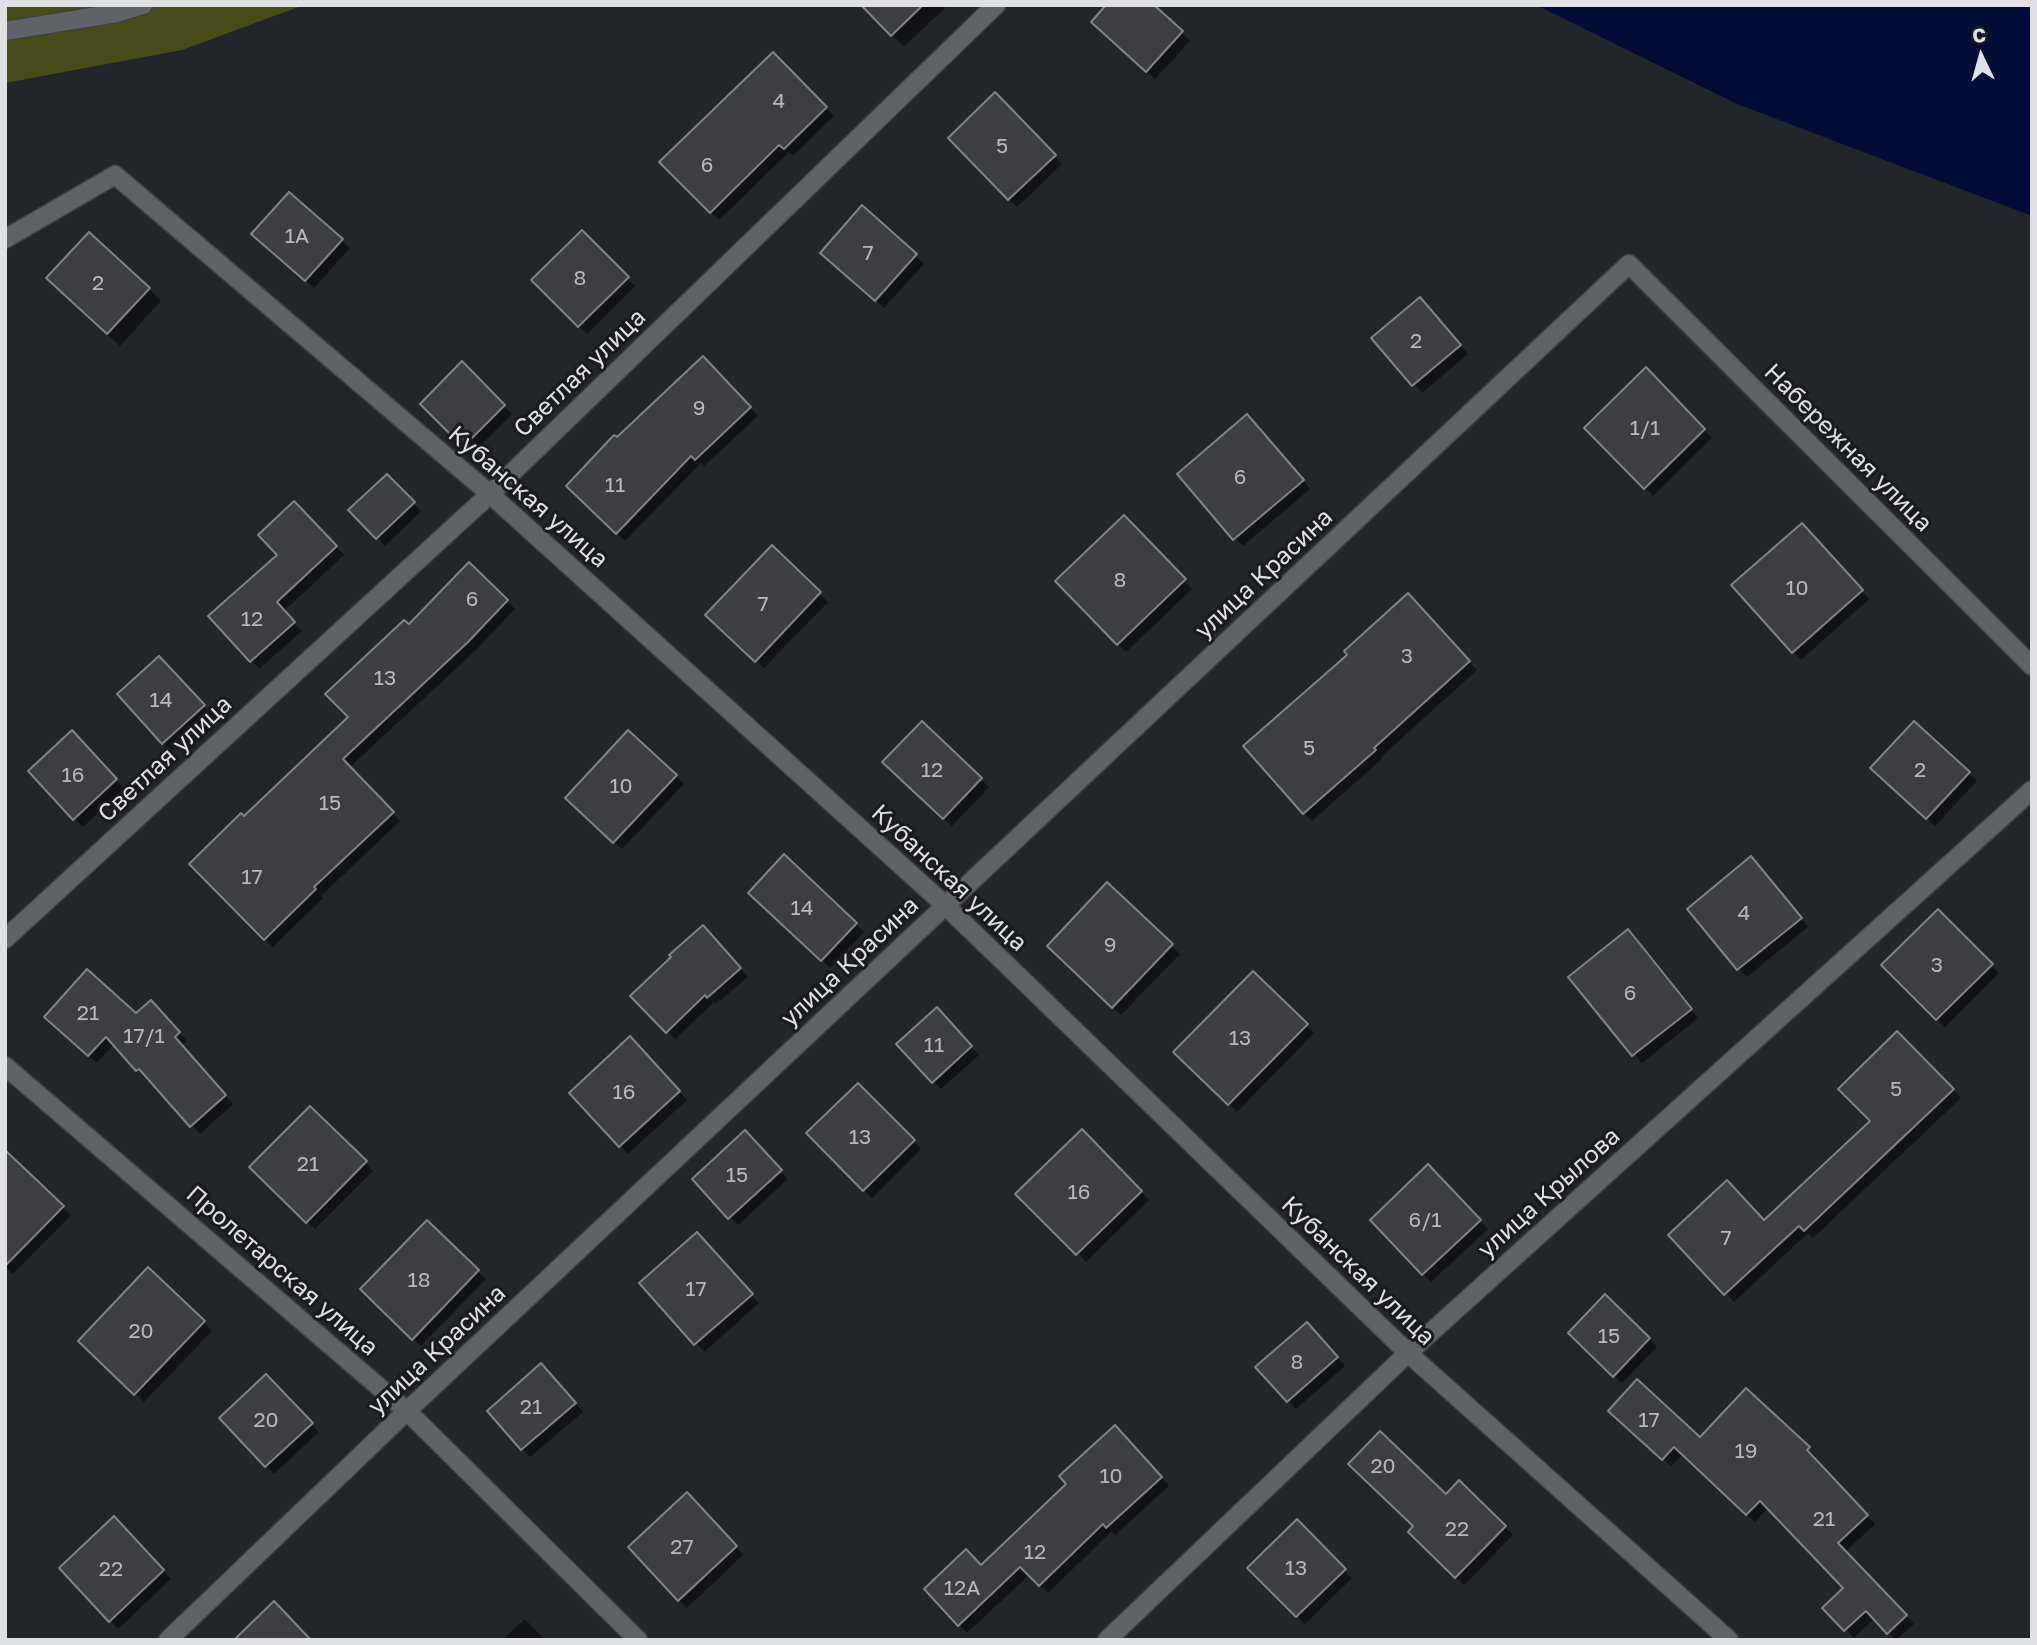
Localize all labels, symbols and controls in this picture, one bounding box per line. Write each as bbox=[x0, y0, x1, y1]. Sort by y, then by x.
north arrow bbox=[1946, 21, 2016, 91]
text: С bbox=[1971, 23, 1987, 47]
house number: 4 bbox=[773, 88, 785, 114]
house number: 5 bbox=[996, 133, 1008, 159]
house number: 6 bbox=[701, 152, 713, 178]
house number: 1А bbox=[285, 223, 309, 249]
house number: 7 bbox=[862, 240, 874, 266]
house number: 8 bbox=[574, 265, 586, 291]
house number: 2 bbox=[92, 270, 104, 296]
street label: Светлая улица bbox=[508, 303, 652, 443]
house number: 2 bbox=[1410, 328, 1422, 354]
street label: Набережная улица bbox=[1758, 358, 1938, 538]
house number: 9 bbox=[693, 395, 705, 421]
house number: 1/1 bbox=[1630, 415, 1660, 441]
street label: Кубанская улица bbox=[442, 420, 614, 574]
house number: 6 bbox=[1234, 464, 1246, 490]
house number: 11 bbox=[605, 472, 625, 498]
street label: улица Красина bbox=[1189, 503, 1339, 645]
house number: 8 bbox=[1114, 567, 1126, 593]
house number: 10 bbox=[1785, 575, 1809, 601]
house number: 6 bbox=[466, 586, 478, 612]
house number: 7 bbox=[757, 591, 769, 617]
house number: 12 bbox=[241, 606, 263, 632]
house number: 3 bbox=[1401, 643, 1413, 669]
house number: 13 bbox=[374, 665, 396, 691]
house number: 14 bbox=[150, 687, 172, 713]
street label: Светлая улица bbox=[92, 690, 238, 828]
house number: 5 bbox=[1303, 735, 1315, 761]
house number: 12 bbox=[921, 757, 943, 783]
house number: 2 bbox=[1914, 757, 1926, 783]
house number: 16 bbox=[62, 762, 84, 788]
house number: 10 bbox=[609, 773, 633, 799]
house number: 15 bbox=[319, 790, 341, 816]
street label: Кубанская улица bbox=[865, 799, 1033, 957]
house number: 17 bbox=[241, 864, 263, 890]
street label: улица Красина bbox=[775, 891, 925, 1033]
house number: 14 bbox=[791, 895, 813, 921]
house number: 4 bbox=[1738, 900, 1750, 926]
house number: 9 bbox=[1104, 932, 1116, 958]
house number: 3 bbox=[1931, 952, 1943, 978]
house number: 6 bbox=[1624, 980, 1636, 1006]
house number: 21 bbox=[77, 1000, 99, 1026]
house number: 17/1 bbox=[123, 1023, 165, 1049]
house number: 13 bbox=[1229, 1025, 1251, 1051]
house number: 11 bbox=[924, 1032, 944, 1058]
house number: 5 bbox=[1890, 1076, 1902, 1102]
house number: 16 bbox=[613, 1079, 635, 1105]
street label: улица Крылова bbox=[1472, 1122, 1626, 1264]
house number: 13 bbox=[849, 1124, 871, 1150]
house number: 21 bbox=[297, 1151, 319, 1177]
house number: 15 bbox=[726, 1162, 748, 1188]
house number: 16 bbox=[1068, 1179, 1090, 1205]
street label: Пролетарская улица bbox=[180, 1180, 384, 1362]
street label: Кубанская улица bbox=[1275, 1190, 1441, 1352]
house number: 6/1 bbox=[1409, 1207, 1441, 1233]
house number: 7 bbox=[1720, 1225, 1732, 1251]
house number: 18 bbox=[408, 1267, 430, 1293]
house number: 17 bbox=[685, 1276, 707, 1302]
street label: улица Красина bbox=[362, 1279, 512, 1421]
house number: 20 bbox=[128, 1318, 154, 1344]
house number: 15 bbox=[1598, 1323, 1620, 1349]
house number: 8 bbox=[1291, 1349, 1303, 1375]
house number: 21 bbox=[520, 1394, 542, 1420]
house number: 20 bbox=[253, 1407, 279, 1433]
house number: 17 bbox=[1638, 1407, 1660, 1433]
house number: 19 bbox=[1735, 1438, 1757, 1464]
house number: 20 bbox=[1370, 1453, 1396, 1479]
house number: 10 bbox=[1099, 1463, 1123, 1489]
house number: 21 bbox=[1813, 1506, 1835, 1532]
house number: 22 bbox=[1445, 1516, 1469, 1542]
house number: 27 bbox=[670, 1534, 694, 1560]
house number: 12 bbox=[1024, 1539, 1046, 1565]
house number: 13 bbox=[1285, 1555, 1307, 1581]
house number: 22 bbox=[99, 1556, 123, 1582]
house number: 12А bbox=[944, 1575, 980, 1601]

